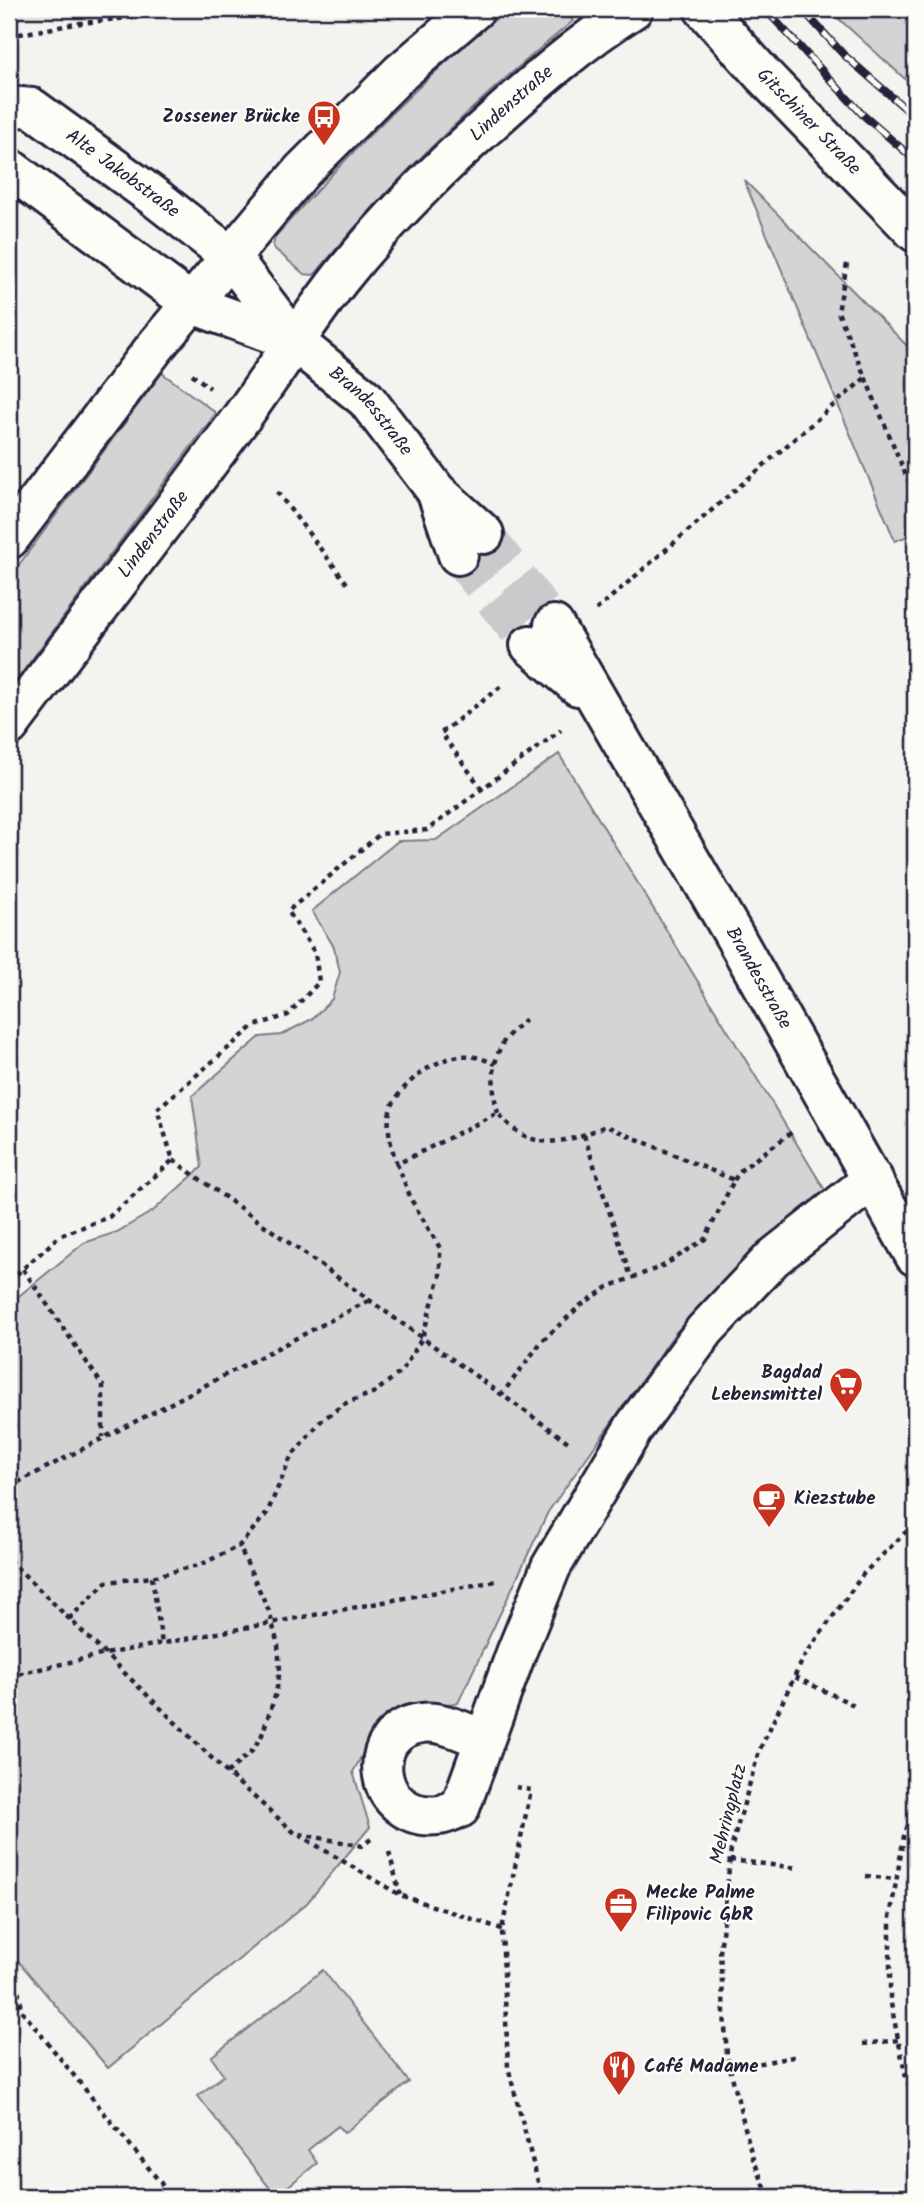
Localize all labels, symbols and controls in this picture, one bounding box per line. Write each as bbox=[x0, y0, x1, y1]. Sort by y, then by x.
street label: Lindenstraße bbox=[463, 58, 561, 149]
street label: Gitschiner Straße bbox=[749, 61, 868, 183]
bus stop icon: Zossener Brücke bbox=[305, 98, 343, 147]
place label: Zossener Brücke bbox=[162, 102, 300, 132]
street label: Alte Jakobstraße bbox=[59, 122, 186, 227]
street label: Brandesstraße bbox=[321, 359, 420, 463]
street label: Lindenstraße bbox=[111, 484, 197, 585]
street label: Brandesstraße bbox=[717, 921, 799, 1036]
place label: Bagdad Lebensmittel bbox=[711, 1358, 823, 1410]
supermarket icon: Bagdad Lebensmittel bbox=[827, 1365, 865, 1414]
cafe icon: Kiezstube bbox=[750, 1480, 788, 1529]
place label: Kiezstube bbox=[794, 1484, 876, 1514]
street label: Mehringplatz bbox=[702, 1761, 756, 1867]
place label: Mecke Palme Filipovic GbR bbox=[646, 1878, 755, 1930]
office icon: Mecke Palme Filipovic GbR bbox=[602, 1885, 640, 1934]
restaurant icon: Café Madame bbox=[600, 2048, 638, 2097]
place label: Café Madame bbox=[644, 2052, 758, 2082]

